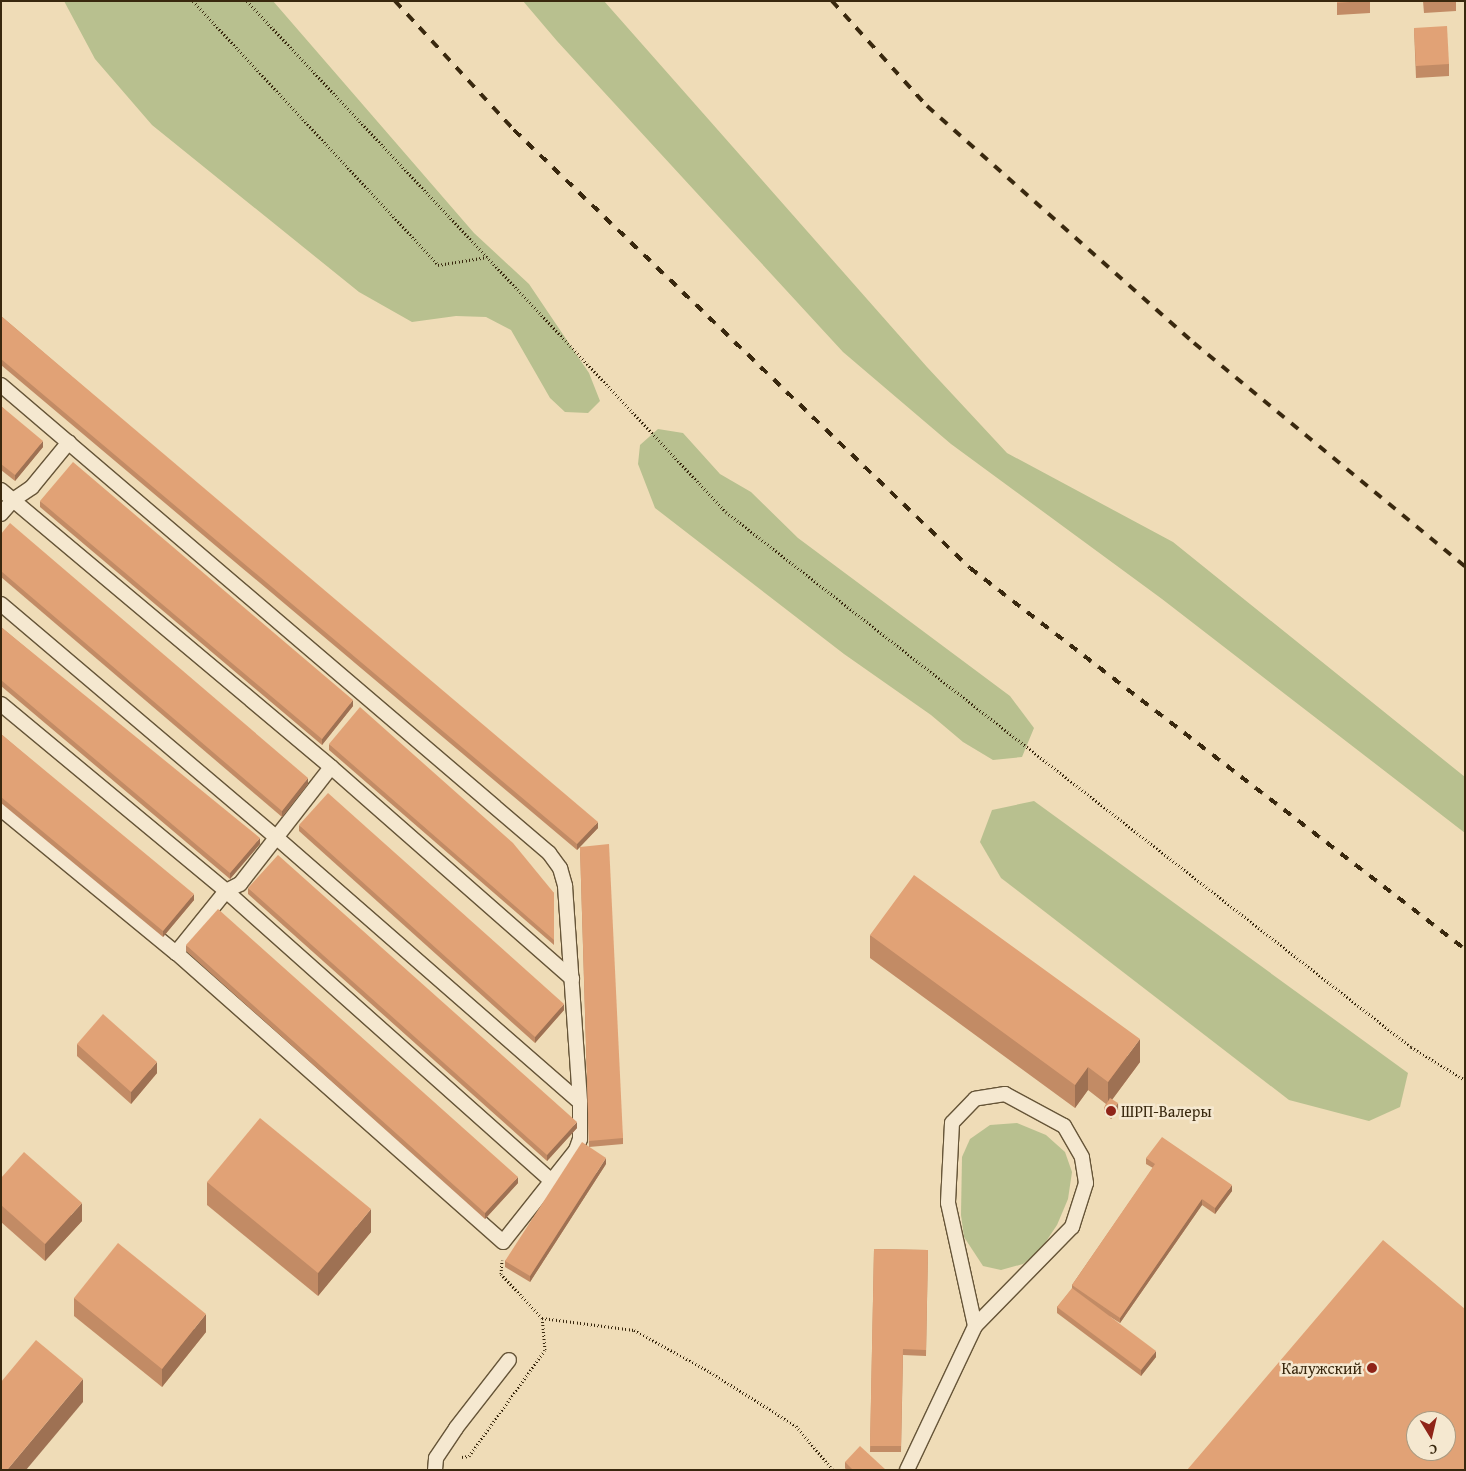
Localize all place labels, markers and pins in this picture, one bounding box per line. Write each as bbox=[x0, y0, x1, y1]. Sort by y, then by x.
place label: ШРП-Валеры bbox=[1121, 1101, 1212, 1121]
marker: ШРП-Валеры bbox=[1105, 1105, 1117, 1117]
place label: Калужский bbox=[1281, 1358, 1362, 1378]
marker: Калужский bbox=[1366, 1362, 1378, 1374]

